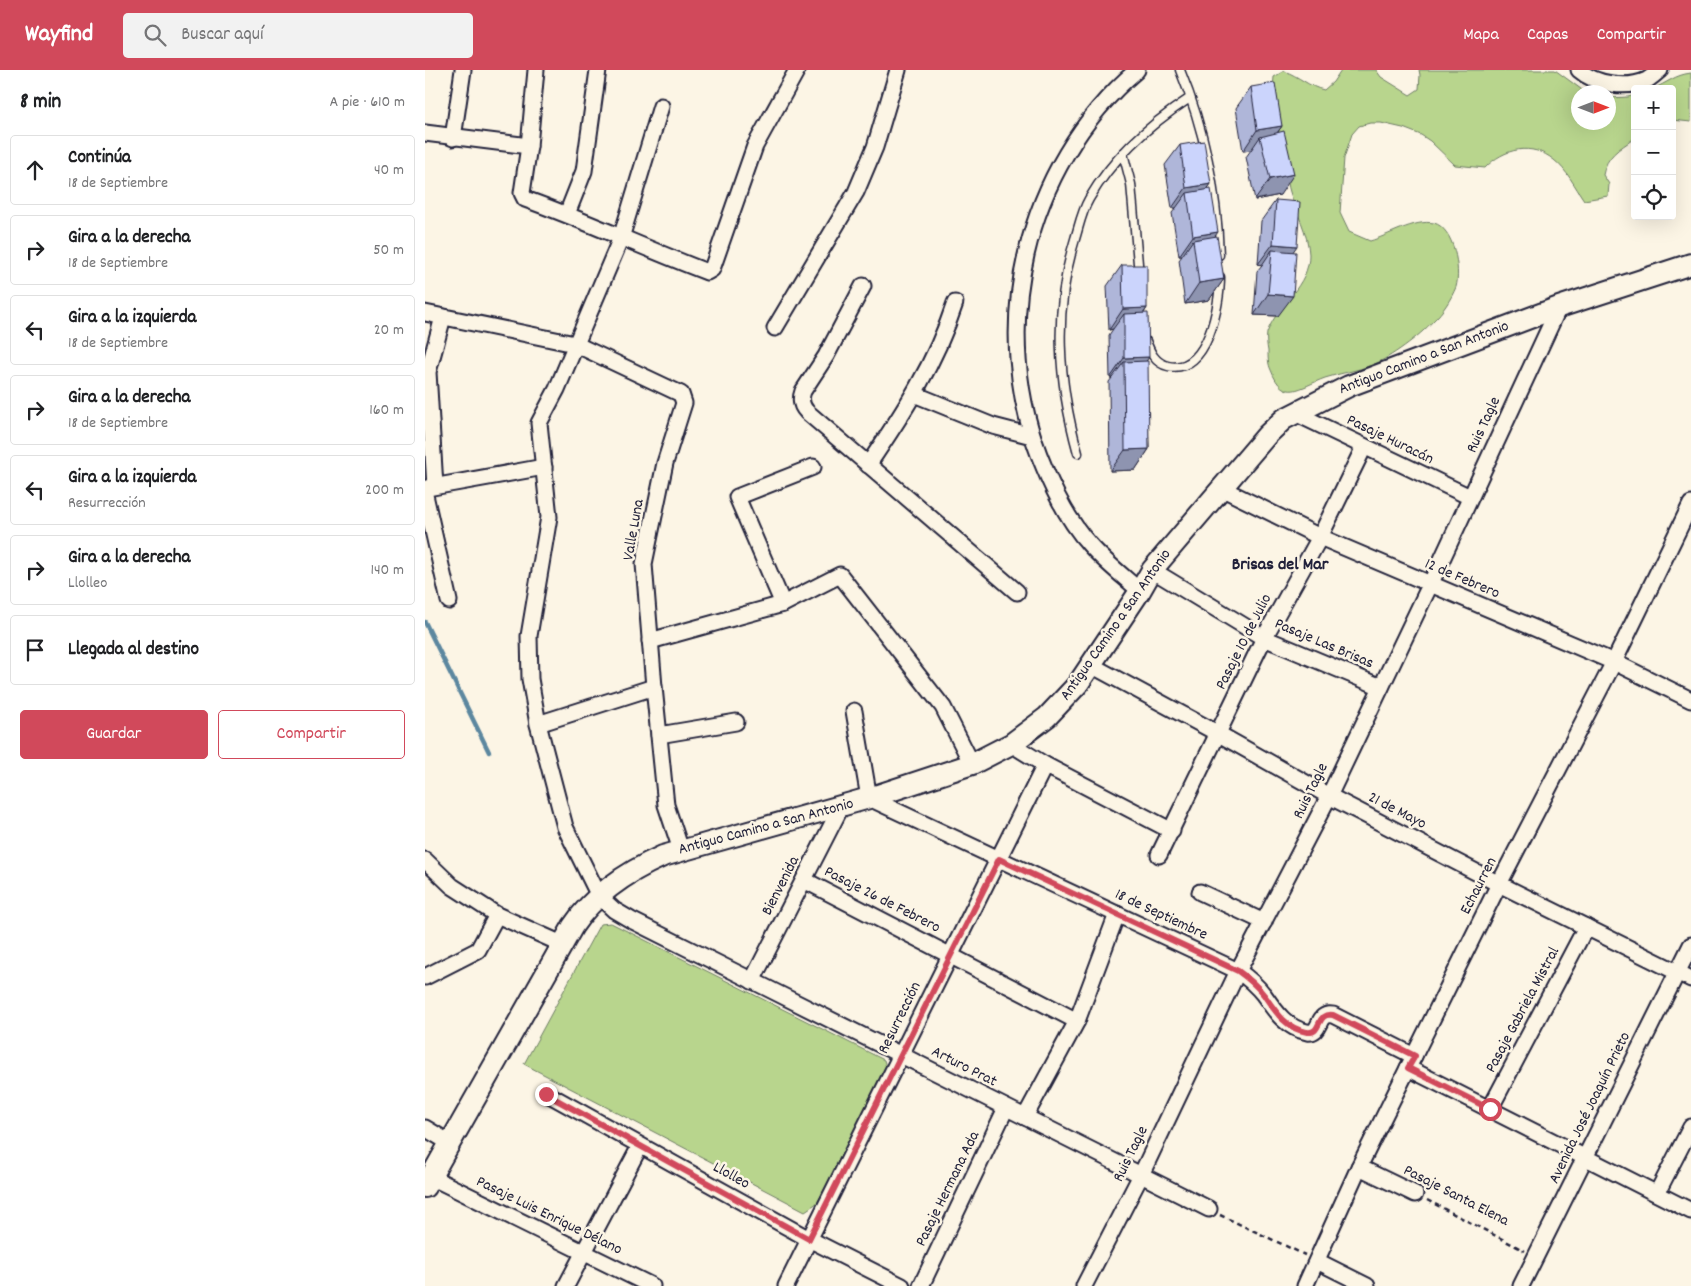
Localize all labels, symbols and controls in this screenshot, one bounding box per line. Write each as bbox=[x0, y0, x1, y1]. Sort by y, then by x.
search box bbox=[123, 13, 473, 58]
text: Wayfind bbox=[25, 18, 93, 52]
icon: search bbox=[141, 21, 169, 49]
text: Buscar aquí bbox=[181, 22, 263, 49]
text: Mapa bbox=[1463, 23, 1499, 48]
text: Capas bbox=[1527, 23, 1569, 48]
text: Compartir bbox=[1597, 23, 1666, 48]
north arrow bbox=[1571, 85, 1616, 130]
map controls bbox=[1631, 85, 1676, 220]
button: + bbox=[1631, 85, 1676, 130]
text: 8 min bbox=[20, 88, 61, 118]
text: A pie · 610 m bbox=[330, 91, 405, 114]
button: − bbox=[1631, 130, 1676, 175]
text: Continúa bbox=[68, 145, 131, 172]
icon: ahead bbox=[21, 156, 49, 184]
text: 40 m bbox=[374, 159, 404, 182]
text: 18 de Septiembre bbox=[68, 172, 168, 195]
button: locate bbox=[1631, 175, 1676, 220]
text: Gira a la derecha bbox=[68, 225, 190, 252]
icon: right bbox=[21, 236, 49, 264]
text: 50 m bbox=[373, 239, 404, 262]
text: 18 de Septiembre bbox=[68, 252, 168, 275]
text: Gira a la izquierda bbox=[68, 305, 196, 332]
street label: Antiguo Camino a San Antonio bbox=[1336, 315, 1512, 401]
icon: left bbox=[21, 316, 49, 344]
text: 20 m bbox=[374, 319, 404, 342]
text: 18 de Septiembre bbox=[68, 332, 168, 355]
text: Gira a la derecha bbox=[68, 385, 190, 412]
street label: Ruis Tagle bbox=[1461, 393, 1507, 457]
icon: right bbox=[21, 396, 49, 424]
text: 160 m bbox=[369, 399, 404, 422]
street label: Pasaje Huracán bbox=[1343, 409, 1437, 471]
text: 18 de Septiembre bbox=[68, 412, 168, 435]
text: Gira a la izquierda bbox=[68, 465, 196, 492]
icon: left bbox=[21, 476, 49, 504]
text: 200 m bbox=[365, 479, 404, 502]
text: Resurrección bbox=[68, 492, 146, 515]
street label: Valle Luna bbox=[617, 497, 651, 562]
street label: Antiguo Camino a San Antonio bbox=[1055, 544, 1177, 706]
text: Gira a la derecha bbox=[68, 545, 190, 572]
district label: Brisas del Mar bbox=[1232, 553, 1329, 578]
street label: 12 de Febrero bbox=[1421, 553, 1503, 605]
icon: right bbox=[21, 556, 49, 584]
text: 140 m bbox=[370, 559, 404, 582]
text: Llolleo bbox=[68, 572, 107, 595]
street label: Pasaje 10 de Julio bbox=[1210, 590, 1278, 694]
street label: Pasaje Las Brisas bbox=[1271, 613, 1377, 675]
icon: arrive bbox=[21, 636, 49, 664]
text: Llegada al destino bbox=[68, 637, 199, 664]
button: Guardar bbox=[20, 710, 208, 759]
button: Compartir bbox=[218, 710, 405, 759]
street label: Ruis Tagle bbox=[1288, 759, 1334, 823]
street label: 21 de Mayo bbox=[1364, 786, 1430, 836]
street label: Antiguo Camino a San Antonio bbox=[676, 793, 856, 861]
street label: Bienvenida bbox=[756, 852, 806, 920]
street label: Echaurren bbox=[1455, 853, 1503, 919]
street label: Pasaje 26 de Febrero bbox=[820, 861, 944, 939]
street label: 18 de Septiembre bbox=[1111, 883, 1211, 947]
street label: Pasaje Gabriela Mistral bbox=[1480, 943, 1566, 1077]
street label: Resurrección bbox=[873, 978, 927, 1058]
street label: Avenida José Joaquín Prieto bbox=[1543, 1028, 1637, 1188]
street label: Arturo Prat bbox=[927, 1041, 1001, 1093]
route end bbox=[535, 1083, 558, 1106]
route start bbox=[1479, 1098, 1502, 1121]
street label: Ruis Tagle bbox=[1108, 1122, 1154, 1186]
street label: Pasaje Hermana Ada bbox=[910, 1127, 986, 1251]
street label: Llolleo bbox=[708, 1156, 754, 1196]
street label: Pasaje Santa Elena bbox=[1399, 1159, 1513, 1233]
street label: Pasaje Luis Enrique Délano bbox=[472, 1171, 626, 1261]

